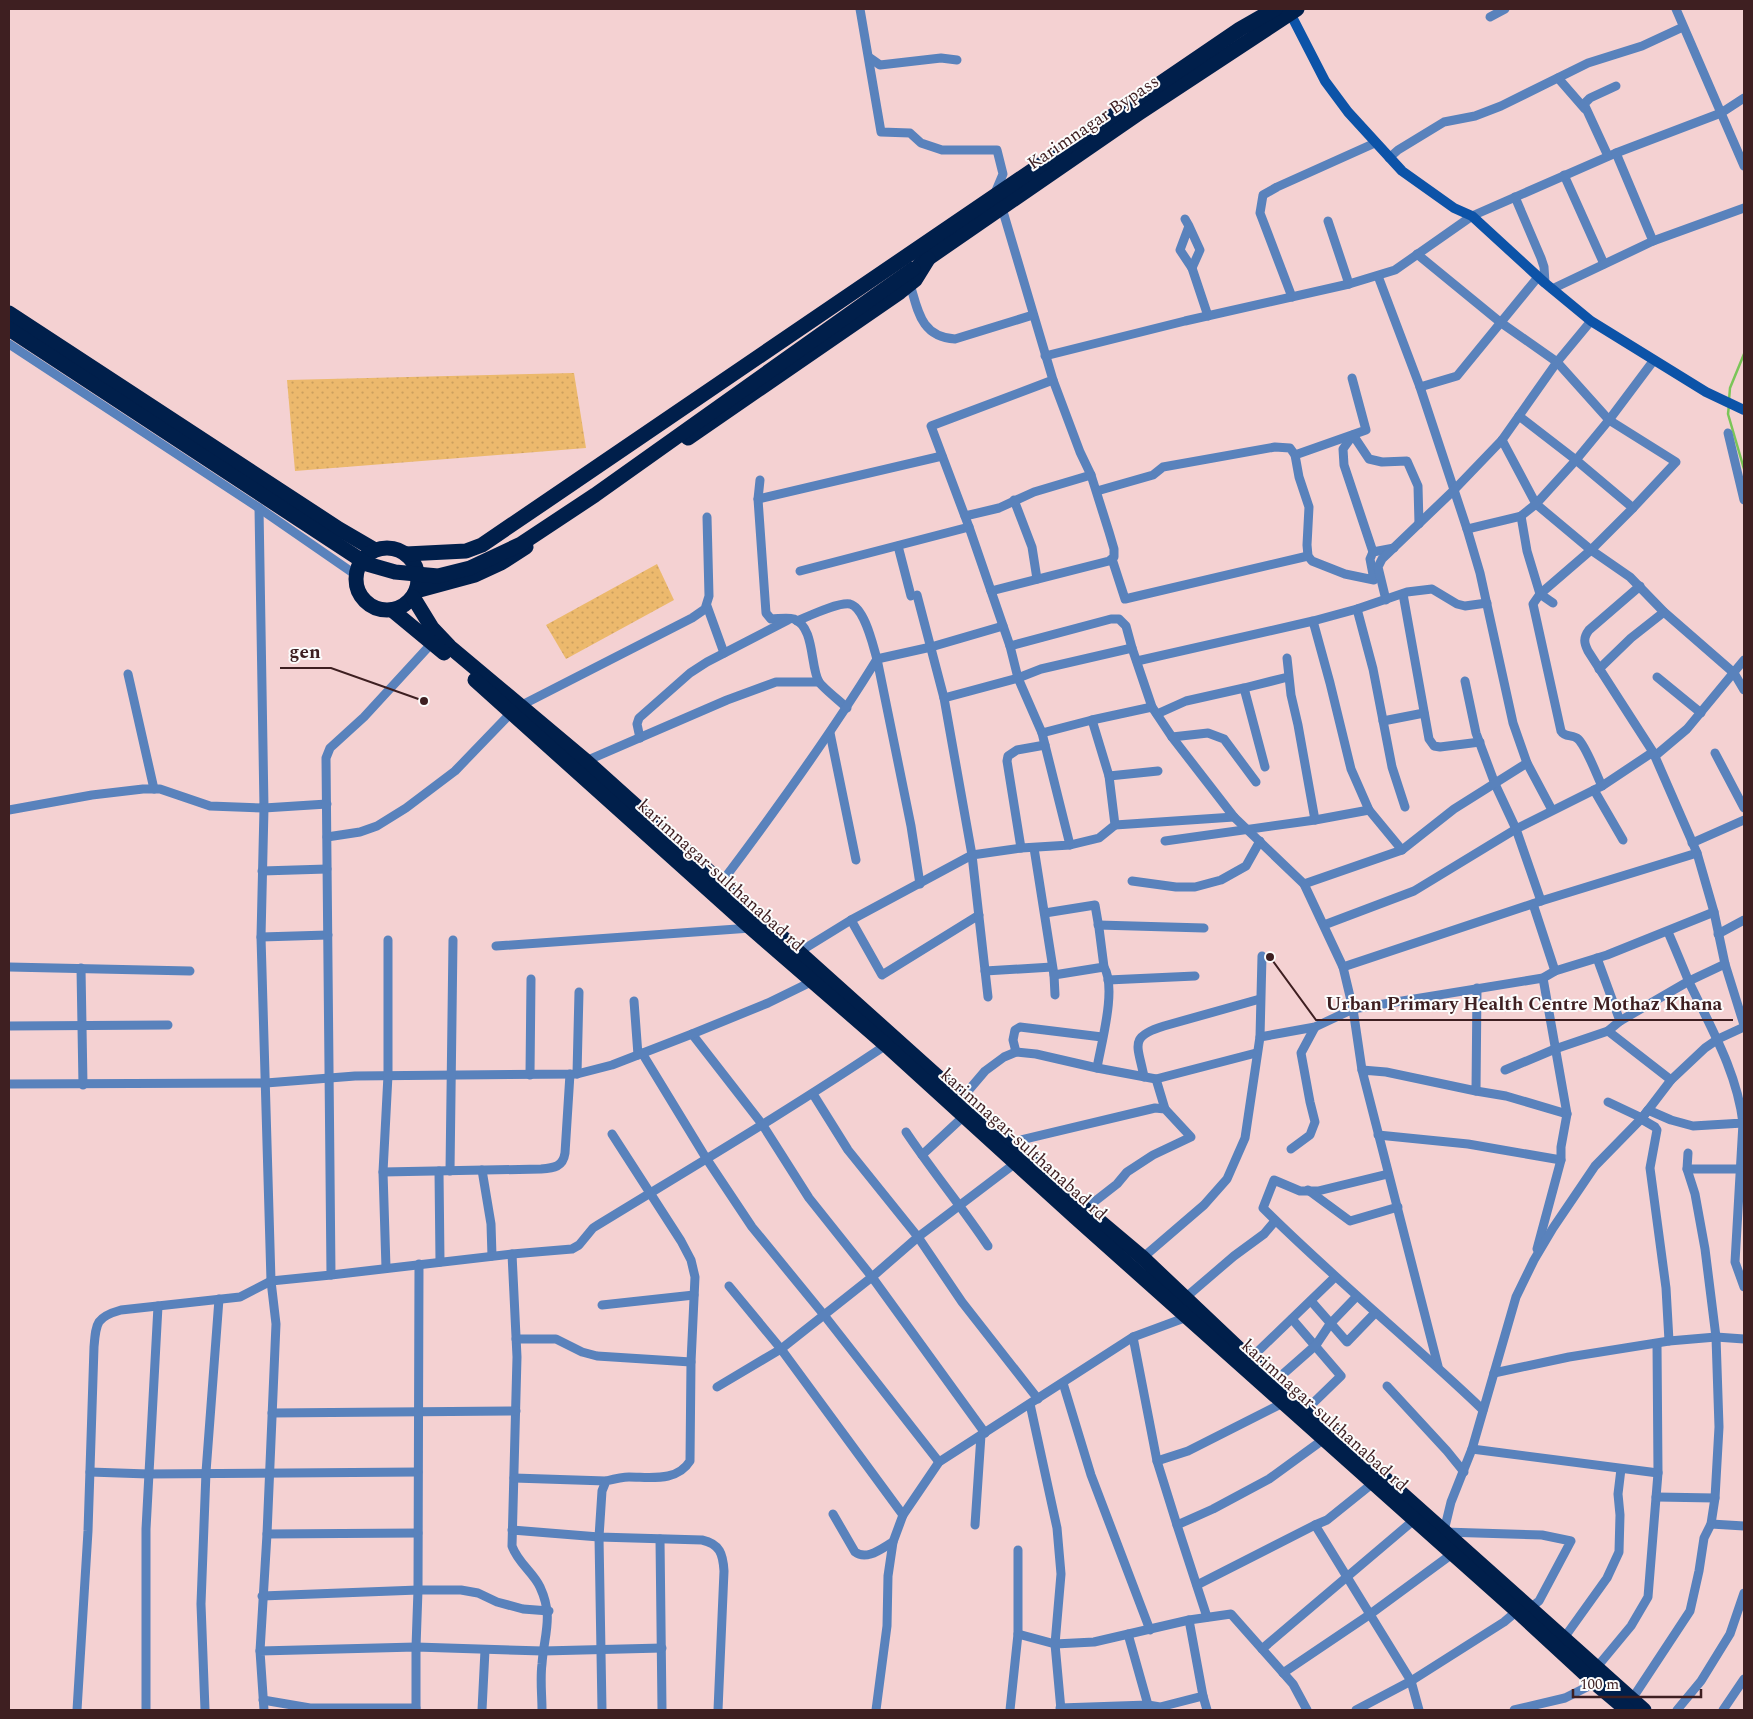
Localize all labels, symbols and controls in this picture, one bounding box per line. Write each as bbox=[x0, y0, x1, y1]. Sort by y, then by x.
street label: Karimnagar Bypass bbox=[1022, 68, 1165, 177]
callout: gen bbox=[280, 634, 331, 668]
text: gen bbox=[289, 638, 321, 667]
street label: karimnagar-sulthanabad rd bbox=[631, 793, 810, 958]
callout: Urban Primary Health Centre Mothaz Khana bbox=[1316, 986, 1733, 1020]
text: Urban Primary Health Centre Mothaz Khana bbox=[1326, 990, 1723, 1019]
street label: karimnagar-sulthanabad rd bbox=[934, 1062, 1113, 1227]
street label: karimnagar-sulthanabad rd bbox=[1235, 1333, 1414, 1498]
scale bar bbox=[1573, 1666, 1700, 1698]
text: 100 m bbox=[1580, 1673, 1619, 1696]

